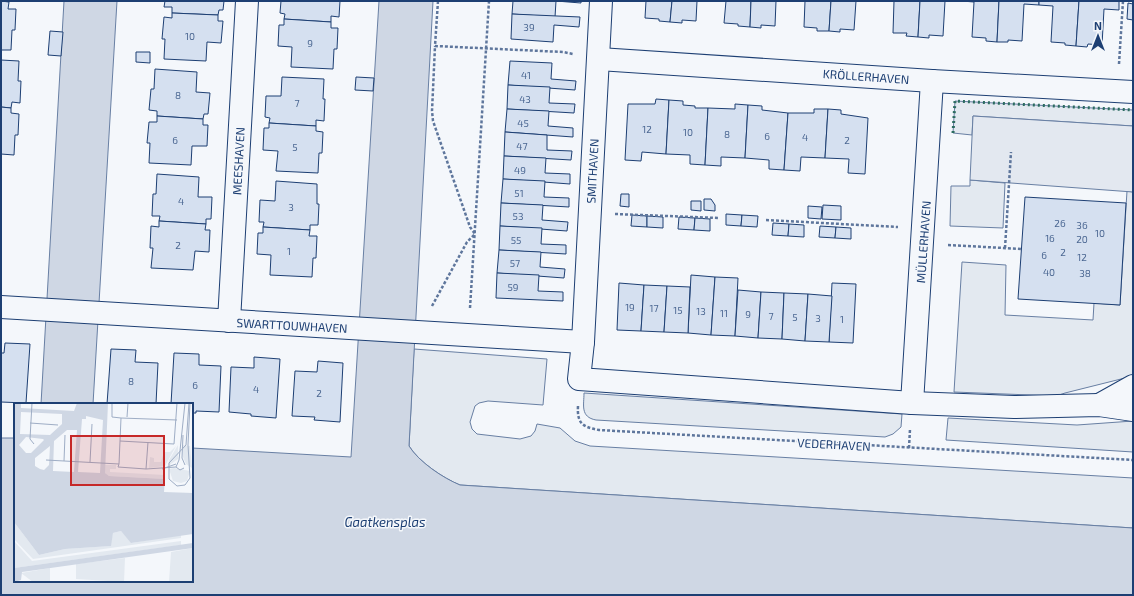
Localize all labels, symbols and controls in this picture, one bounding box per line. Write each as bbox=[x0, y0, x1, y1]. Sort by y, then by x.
north arrow bbox=[1078, 16, 1118, 56]
text: N bbox=[1094, 19, 1102, 32]
house number: 39 bbox=[523, 21, 535, 33]
house number: 10 bbox=[185, 30, 195, 42]
house number: 9 bbox=[307, 37, 313, 49]
street label: KRÖLLERHAVEN bbox=[822, 66, 910, 86]
house number: 41 bbox=[521, 69, 531, 81]
house number: 8 bbox=[175, 89, 181, 101]
house number: 43 bbox=[519, 93, 531, 105]
house number: 7 bbox=[294, 97, 300, 109]
house number: 45 bbox=[517, 117, 529, 129]
house number: 12 bbox=[642, 123, 652, 135]
house number: 10 bbox=[683, 126, 693, 138]
street label: MEESHAVEN bbox=[229, 127, 247, 195]
house number: 8 bbox=[724, 128, 730, 140]
house number: 6 bbox=[764, 130, 770, 142]
house number: 4 bbox=[802, 131, 808, 143]
house number: 6 bbox=[172, 134, 178, 146]
house number: 2 bbox=[844, 134, 850, 146]
street label: SMITHAVEN bbox=[583, 138, 601, 204]
house number: 47 bbox=[516, 140, 528, 152]
house number: 5 bbox=[292, 141, 298, 153]
house number: 49 bbox=[514, 164, 526, 176]
house number: 51 bbox=[514, 187, 524, 199]
house number: 4 bbox=[178, 195, 184, 207]
street label: MÜLLERHAVEN bbox=[913, 200, 933, 284]
house number: 3 bbox=[288, 201, 294, 213]
house number: 53 bbox=[513, 210, 523, 222]
house number: 26 bbox=[1054, 217, 1066, 229]
house number: 36 bbox=[1076, 219, 1088, 231]
house number: 10 bbox=[1095, 227, 1105, 239]
house number: 16 bbox=[1045, 232, 1055, 244]
house number: 20 bbox=[1076, 233, 1088, 245]
house number: 55 bbox=[511, 234, 521, 246]
house number: 2 bbox=[175, 239, 181, 251]
house number: 1 bbox=[287, 245, 291, 257]
house number: 2 bbox=[1060, 246, 1066, 258]
house number: 6 bbox=[1041, 249, 1047, 261]
house number: 12 bbox=[1077, 251, 1087, 263]
house number: 57 bbox=[510, 257, 520, 269]
house number: 40 bbox=[1043, 266, 1055, 278]
house number: 38 bbox=[1079, 267, 1091, 279]
house number: 59 bbox=[507, 281, 519, 293]
house number: 19 bbox=[625, 301, 635, 313]
house number: 17 bbox=[649, 302, 659, 314]
house number: 15 bbox=[673, 304, 683, 316]
house number: 13 bbox=[696, 305, 706, 317]
house number: 11 bbox=[720, 307, 728, 319]
house number: 9 bbox=[745, 308, 751, 320]
house number: 7 bbox=[768, 310, 774, 322]
house number: 5 bbox=[792, 311, 798, 323]
house number: 3 bbox=[815, 312, 821, 324]
house number: 1 bbox=[840, 313, 844, 325]
street label: SWARTTOUWHAVEN bbox=[236, 315, 348, 335]
house number: 8 bbox=[128, 375, 134, 387]
house number: 6 bbox=[192, 379, 198, 391]
house number: 4 bbox=[253, 383, 259, 395]
house number: 2 bbox=[316, 387, 322, 399]
inset map bbox=[14, 403, 193, 582]
street label: VEDERHAVEN bbox=[797, 435, 871, 453]
water label: Gaatkensplas bbox=[345, 514, 426, 530]

